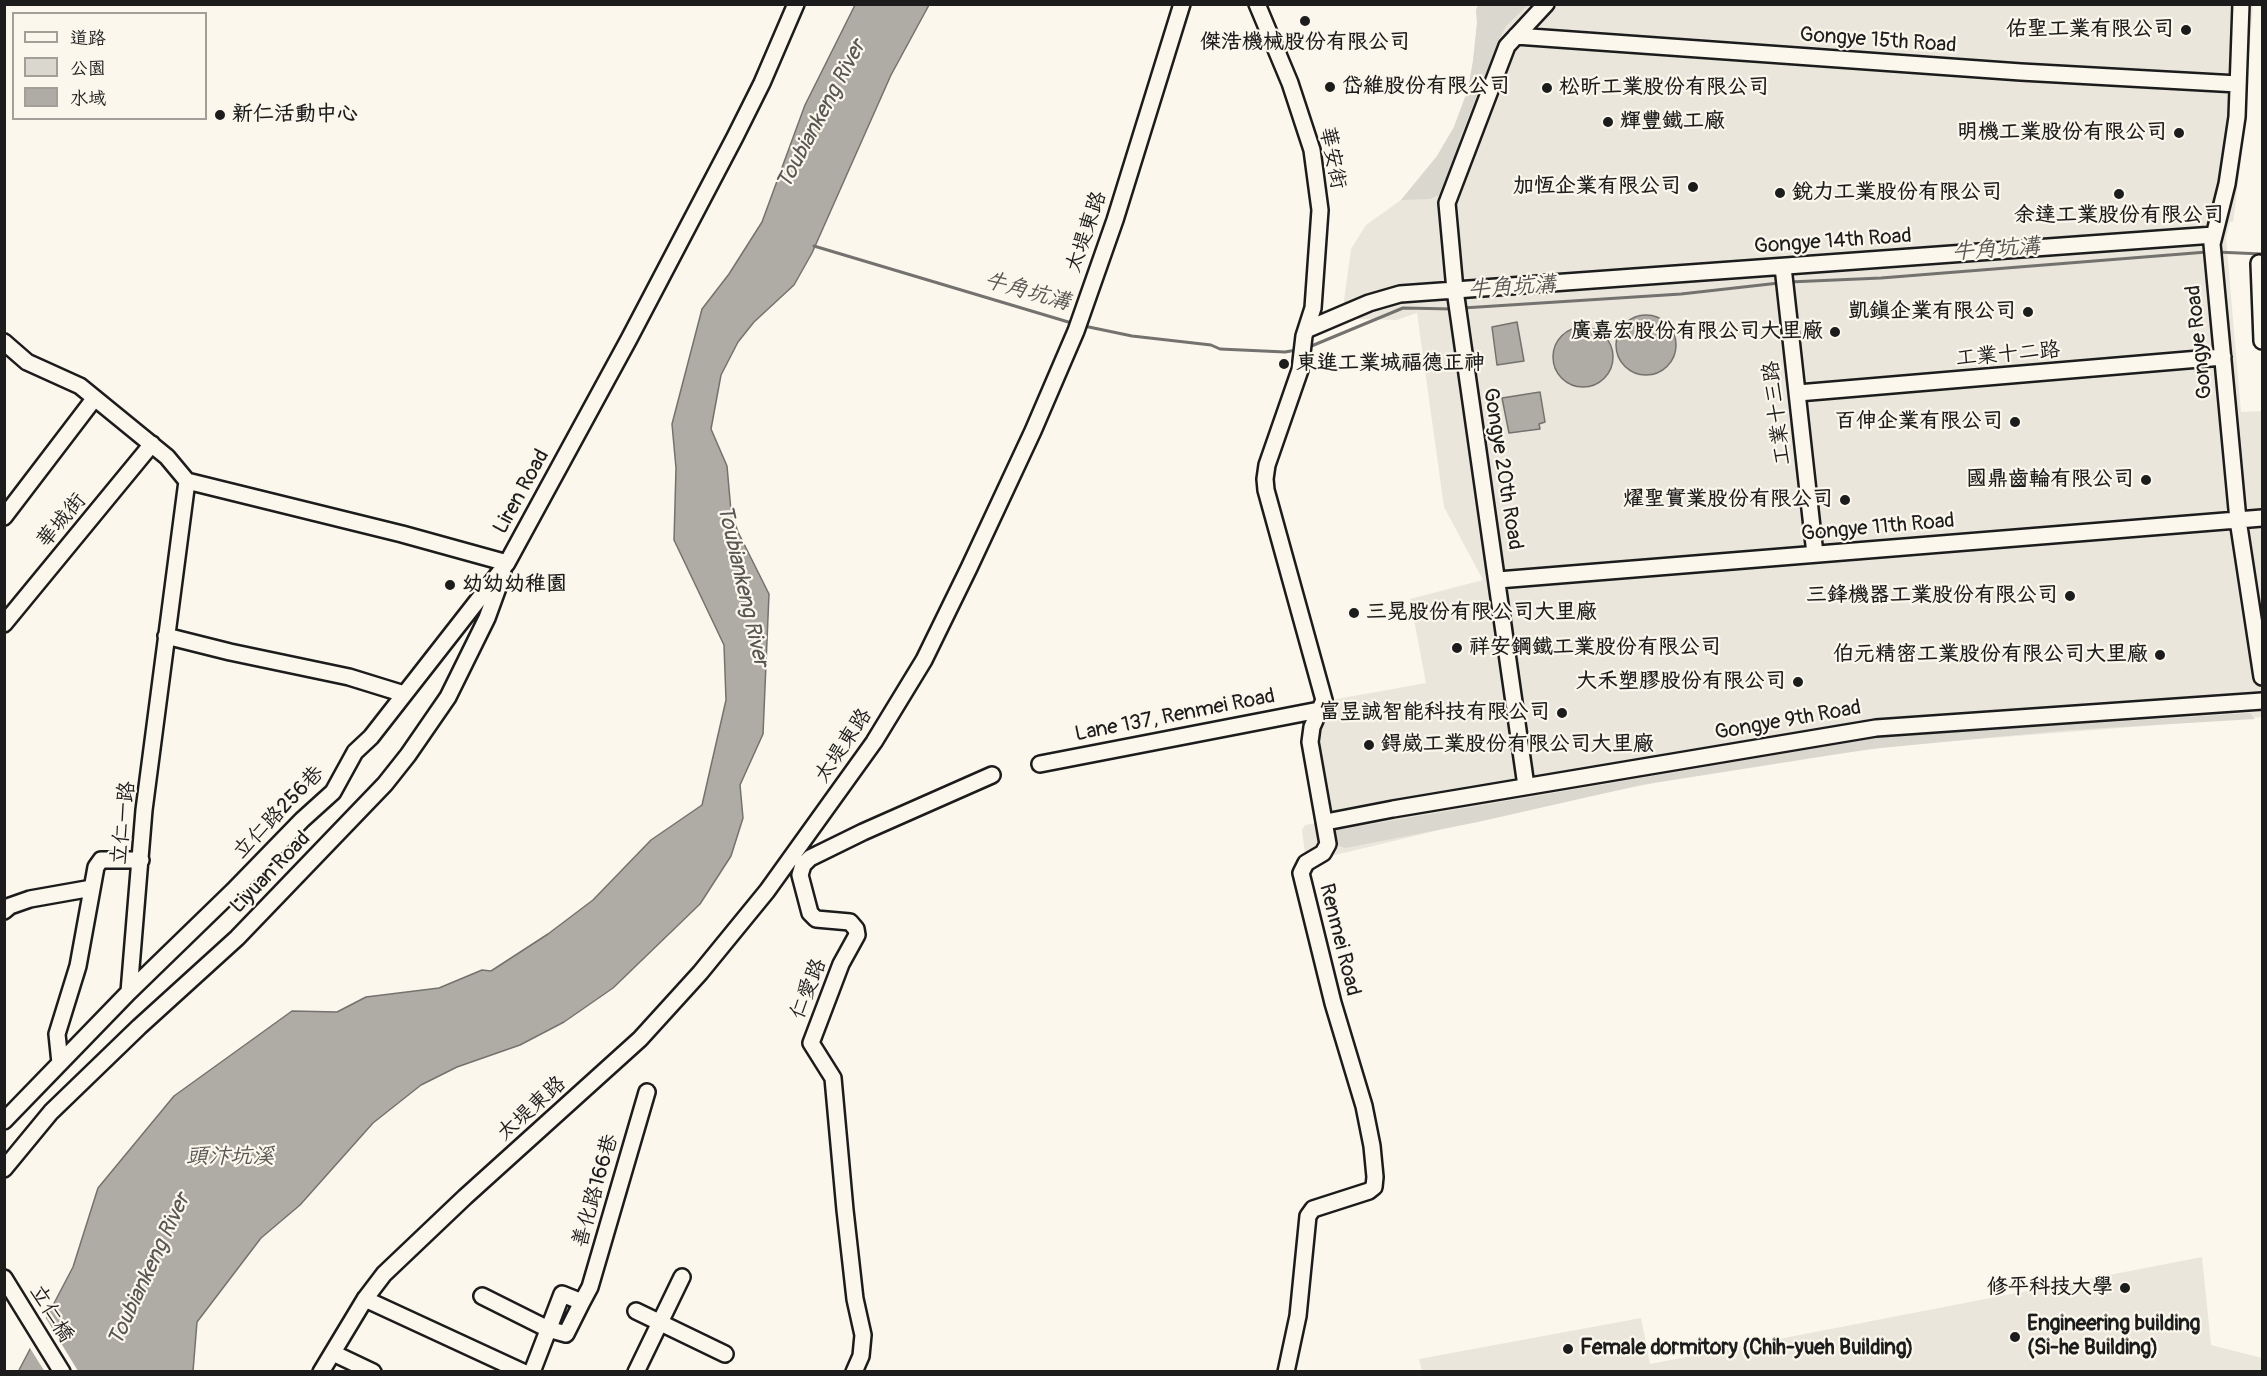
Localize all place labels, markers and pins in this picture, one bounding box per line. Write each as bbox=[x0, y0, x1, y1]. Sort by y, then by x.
marker: 傑浩機械股份有限公司 bbox=[1298, 14, 1312, 28]
place label: 佑聖工業有限公司 bbox=[2006, 17, 2174, 43]
marker: 佑聖工業有限公司 bbox=[2179, 23, 2193, 37]
place label: 傑浩機械股份有限公司 bbox=[1200, 30, 1410, 56]
place label: 岱維股份有限公司 bbox=[1342, 74, 1510, 100]
place label: 松昕工業股份有限公司 bbox=[1559, 75, 1769, 101]
marker: 岱維股份有限公司 bbox=[1323, 80, 1337, 94]
marker: 松昕工業股份有限公司 bbox=[1540, 81, 1554, 95]
place label: 新仁活動中心 bbox=[232, 102, 358, 128]
marker: 新仁活動中心 bbox=[213, 108, 227, 122]
place label: 輝豐鐵工廠 bbox=[1620, 109, 1725, 135]
marker: 輝豐鐵工廠 bbox=[1601, 115, 1615, 129]
place label: 明機工業股份有限公司 bbox=[1957, 120, 2167, 146]
marker: 明機工業股份有限公司 bbox=[2172, 126, 2186, 140]
place label: 加恆企業有限公司 bbox=[1513, 174, 1681, 200]
marker: 加恆企業有限公司 bbox=[1686, 180, 1700, 194]
place label: 銳力工業股份有限公司 bbox=[1792, 180, 2002, 206]
marker: 銳力工業股份有限公司 bbox=[1773, 186, 1787, 200]
marker: 余達工業股份有限公司 bbox=[2112, 187, 2126, 201]
place label: 余達工業股份有限公司 bbox=[2014, 203, 2224, 229]
place label: 凱鎮企業有限公司 bbox=[1848, 299, 2016, 325]
marker: 凱鎮企業有限公司 bbox=[2021, 305, 2035, 319]
place label: 廣嘉宏股份有限公司大里廠 bbox=[1571, 319, 1823, 345]
marker: 廣嘉宏股份有限公司大里廠 bbox=[1828, 325, 1842, 339]
place label: 東進工業城福德正神 bbox=[1296, 351, 1485, 377]
marker: 東進工業城福德正神 bbox=[1277, 357, 1291, 371]
place label: 百伸企業有限公司 bbox=[1835, 409, 2003, 435]
marker: 百伸企業有限公司 bbox=[2008, 415, 2022, 429]
place label: 國鼎齒輪有限公司 bbox=[1966, 467, 2134, 493]
marker: 國鼎齒輪有限公司 bbox=[2139, 473, 2153, 487]
place label: 燿聖實業股份有限公司 bbox=[1623, 487, 1833, 513]
marker: 燿聖實業股份有限公司 bbox=[1838, 493, 1852, 507]
place label: 幼幼幼稚園 bbox=[462, 572, 567, 598]
marker: 幼幼幼稚園 bbox=[443, 578, 457, 592]
place label: 三鋒機器工業股份有限公司 bbox=[1806, 583, 2058, 609]
marker: 三鋒機器工業股份有限公司 bbox=[2063, 589, 2077, 603]
place label: 三晃股份有限公司大里廠 bbox=[1366, 600, 1597, 626]
marker: 三晃股份有限公司大里廠 bbox=[1347, 606, 1361, 620]
place label: 祥安鋼鐵工業股份有限公司 bbox=[1469, 635, 1721, 661]
marker: 祥安鋼鐵工業股份有限公司 bbox=[1450, 641, 1464, 655]
place label: 伯元精密工業股份有限公司大里廠 bbox=[1833, 642, 2148, 668]
marker: 伯元精密工業股份有限公司大里廠 bbox=[2153, 648, 2167, 662]
place label: 大禾塑膠股份有限公司 bbox=[1576, 669, 1786, 695]
marker: 大禾塑膠股份有限公司 bbox=[1791, 675, 1805, 689]
place label: 富昱誠智能科技有限公司 bbox=[1319, 700, 1550, 726]
marker: 富昱誠智能科技有限公司 bbox=[1555, 706, 1569, 720]
place label: 鍀崴工業股份有限公司大里廠 bbox=[1381, 732, 1654, 758]
marker: 鍀崴工業股份有限公司大里廠 bbox=[1362, 738, 1376, 752]
place label: 修平科技大學 bbox=[1987, 1275, 2113, 1301]
marker: 修平科技大學 bbox=[2118, 1281, 2132, 1295]
place label: Engineering building (Si-he Building) bbox=[2027, 1312, 2200, 1362]
marker: Engineering building (Si-he Building) bbox=[2008, 1330, 2022, 1344]
place label: Female dormitory (Chih-yueh Building) bbox=[1580, 1336, 1914, 1362]
marker: Female dormitory (Chih-yueh Building) bbox=[1561, 1342, 1575, 1356]

